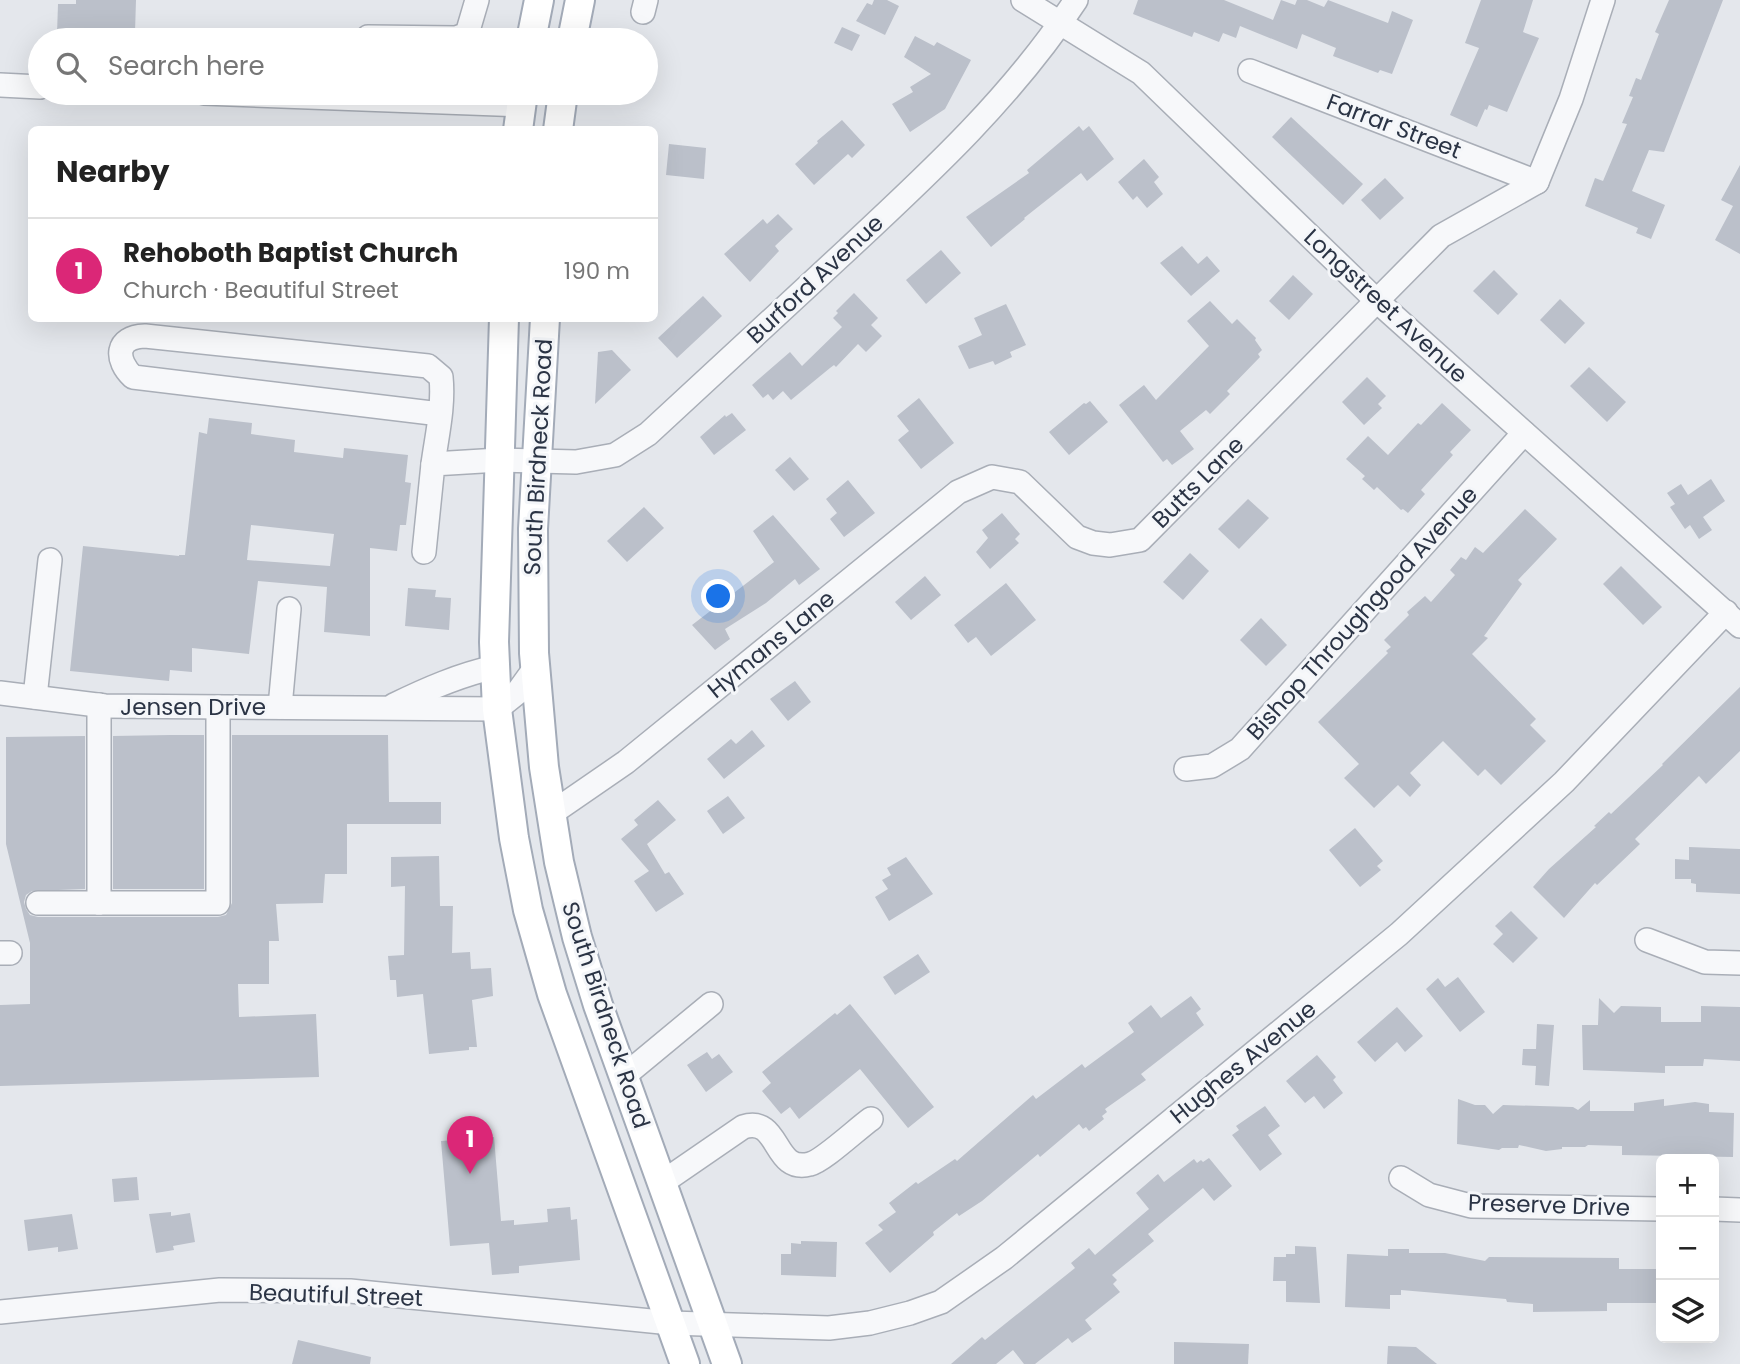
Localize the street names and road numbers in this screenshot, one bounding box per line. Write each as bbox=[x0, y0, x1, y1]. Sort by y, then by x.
street label: Farrar Street bbox=[1322, 86, 1466, 166]
street label: Burford Avenue bbox=[740, 207, 890, 351]
street label: Longstreet Avenue bbox=[1297, 222, 1475, 390]
street label: South Birdneck Road bbox=[516, 338, 560, 576]
street label: Butts Lane bbox=[1145, 429, 1251, 535]
street label: Bishop Throughgood Avenue bbox=[1239, 479, 1485, 747]
street label: Hymans Lane bbox=[701, 583, 841, 705]
street label: Jensen Drive bbox=[120, 691, 266, 723]
street label: South Birdneck Road bbox=[554, 897, 658, 1133]
street label: Hughes Avenue bbox=[1163, 993, 1323, 1131]
street label: Preserve Drive bbox=[1468, 1186, 1630, 1224]
street label: Beautiful Street bbox=[248, 1276, 424, 1314]

